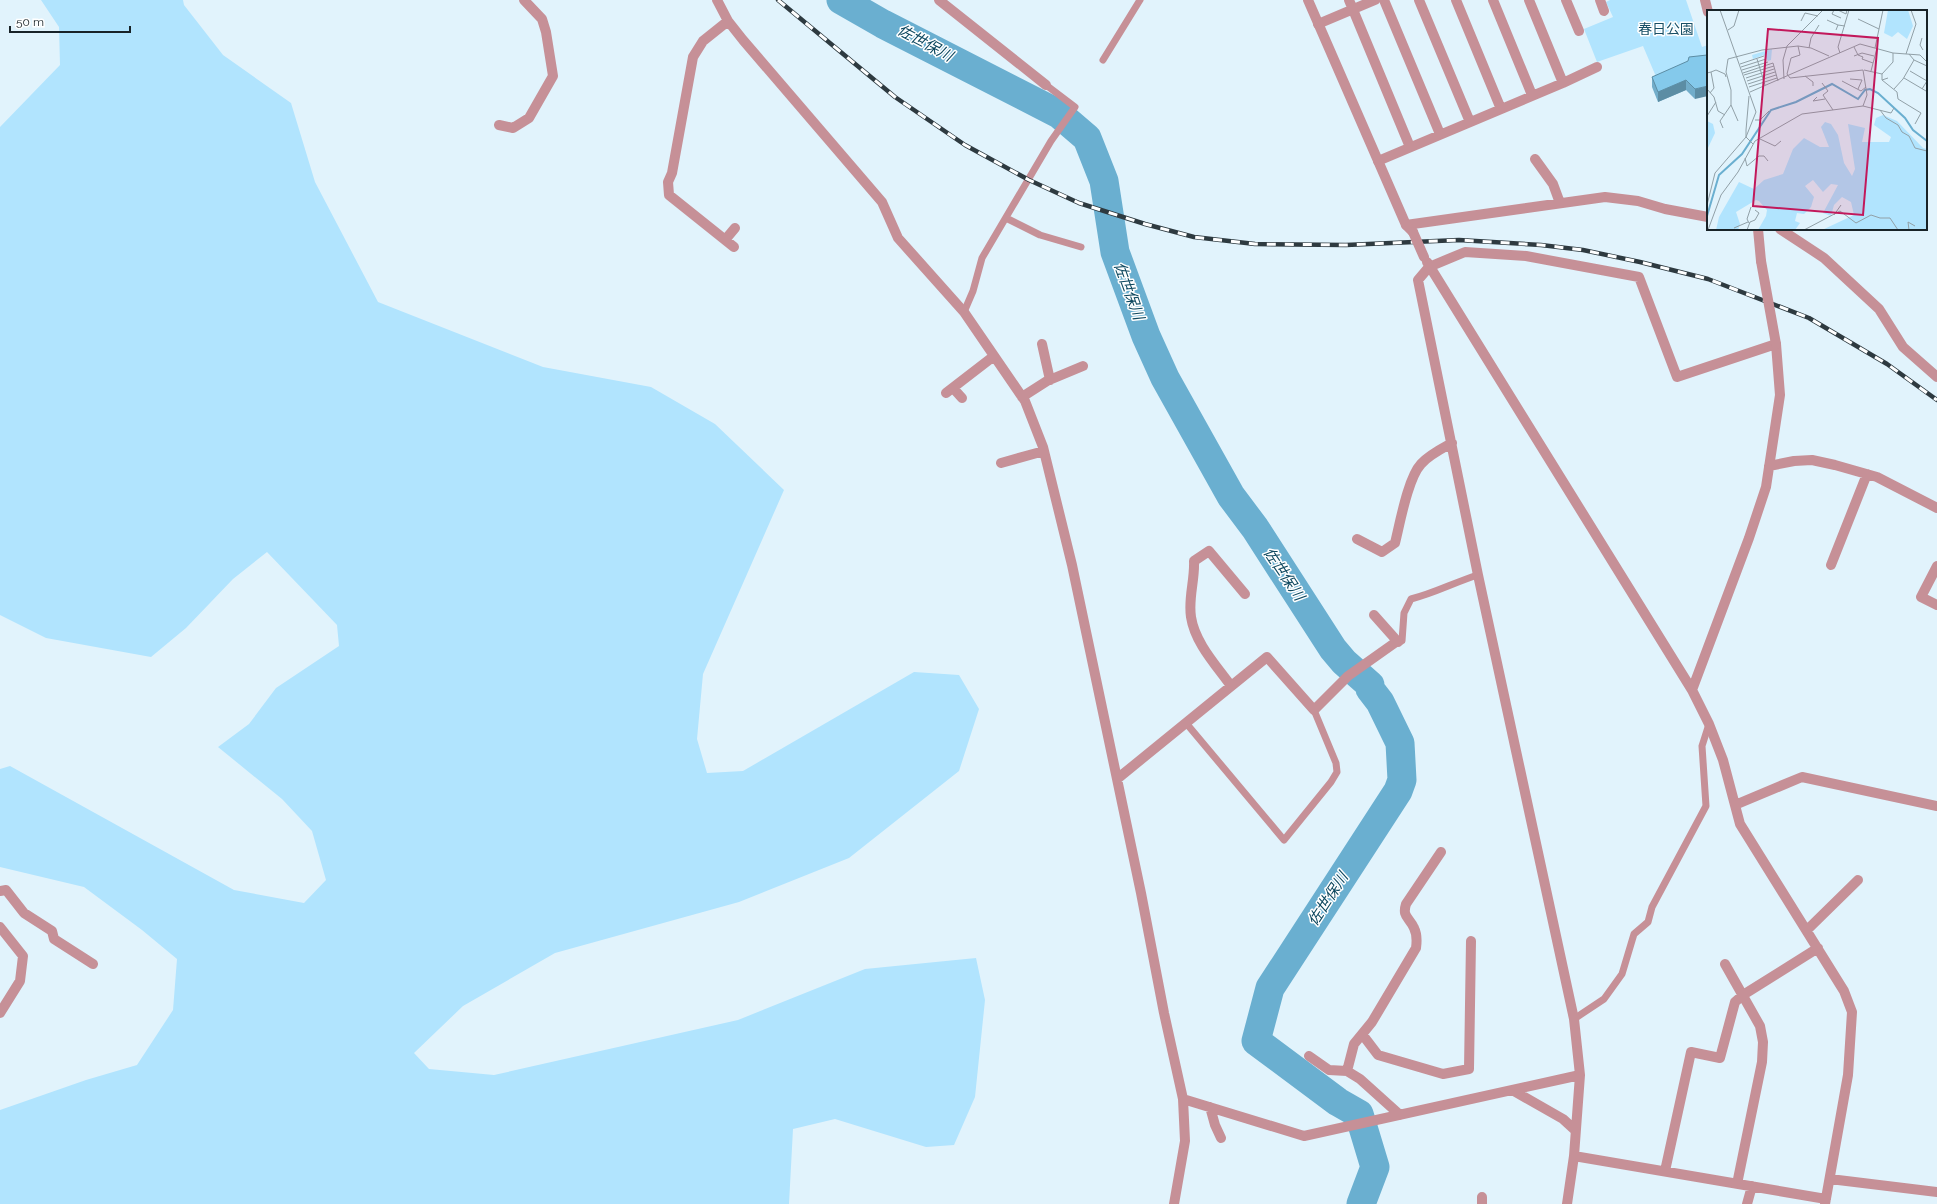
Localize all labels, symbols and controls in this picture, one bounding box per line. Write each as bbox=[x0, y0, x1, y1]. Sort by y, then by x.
scale bar bbox=[10, 8, 130, 34]
inset map bbox=[1707, 10, 1927, 230]
text: 50 m bbox=[16, 15, 44, 29]
water label: 佐世保川 bbox=[894, 21, 957, 66]
park label: 春日公園 bbox=[1638, 21, 1694, 37]
water label: 佐世保川 bbox=[1110, 260, 1148, 324]
water label: 佐世保川 bbox=[1260, 544, 1309, 606]
water label: 佐世保川 bbox=[1304, 867, 1353, 929]

